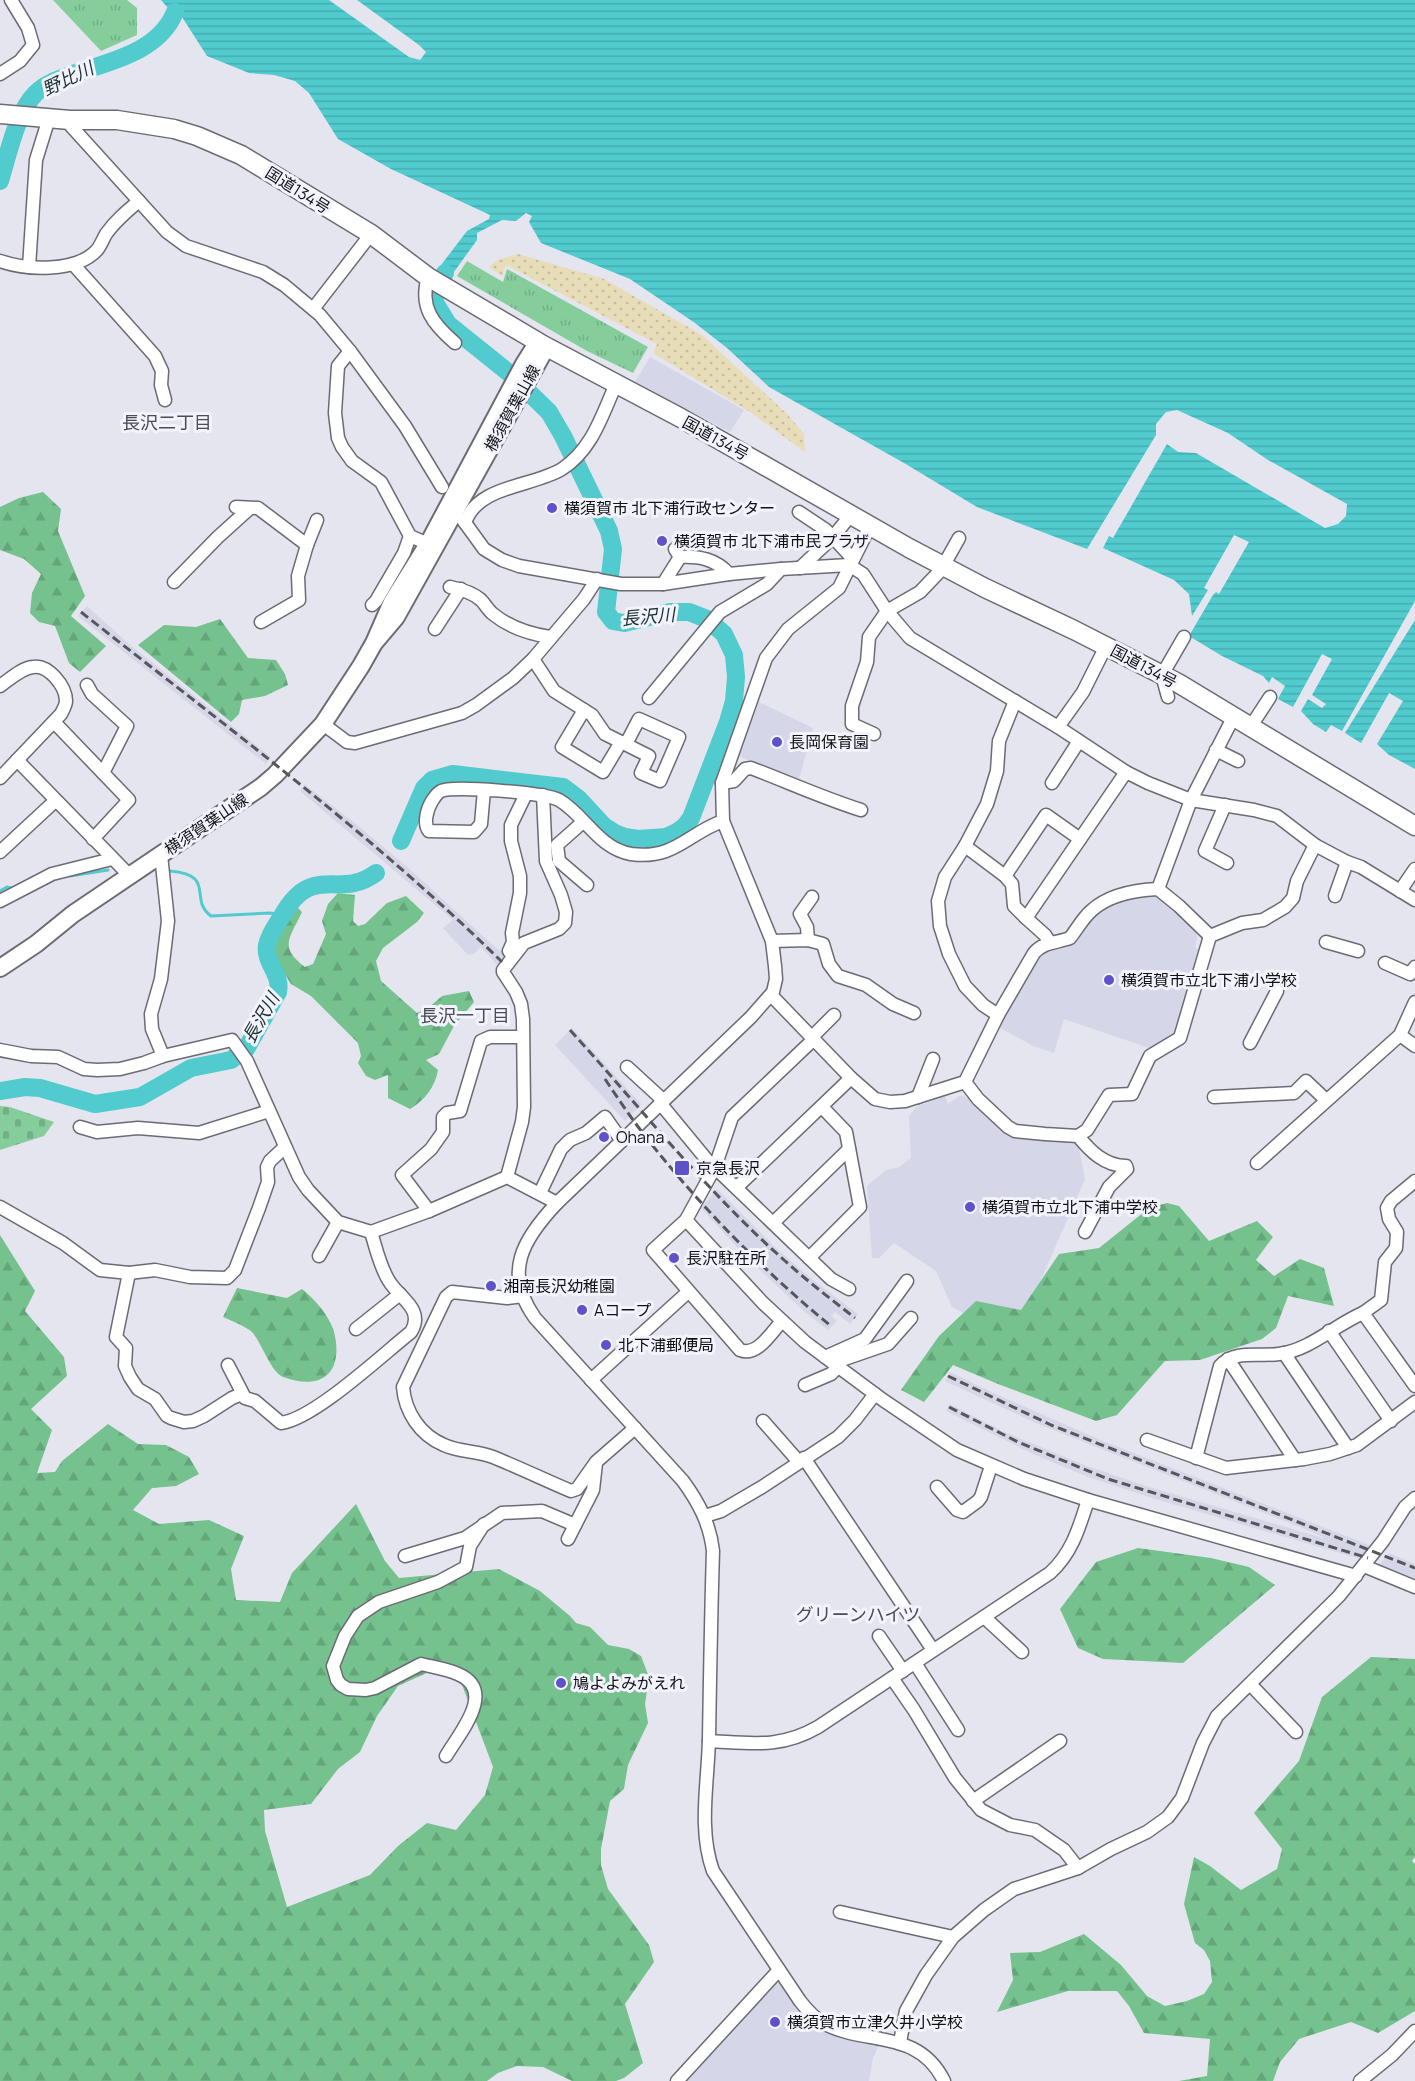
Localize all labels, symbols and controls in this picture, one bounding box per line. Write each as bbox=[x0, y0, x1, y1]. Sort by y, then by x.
water label: 野比川 bbox=[38, 55, 99, 101]
street label: 国道134号 bbox=[261, 161, 335, 219]
street label: 横須賀葉山線 bbox=[479, 361, 545, 455]
district label: 長沢二丁目 bbox=[122, 410, 212, 434]
street label: 国道134号 bbox=[679, 411, 753, 465]
place label: 横須賀市 北下浦行政センター bbox=[564, 497, 775, 519]
marker: 横須賀市 北下浦行政センター bbox=[545, 501, 559, 515]
place label: 横須賀市 北下浦市民プラザ bbox=[674, 530, 869, 552]
marker: 横須賀市 北下浦市民プラザ bbox=[655, 534, 669, 548]
water label: 長沢川 bbox=[620, 602, 678, 630]
street label: 国道134号 bbox=[1107, 639, 1181, 693]
place label: 長岡保育園 bbox=[789, 731, 869, 753]
marker: 長岡保育園 bbox=[770, 735, 784, 749]
street label: 横須賀葉山線 bbox=[160, 788, 252, 860]
place label: 横須賀市立北下浦小学校 bbox=[1121, 969, 1297, 991]
marker: 横須賀市立北下浦小学校 bbox=[1102, 973, 1116, 987]
water label: 長沢川 bbox=[236, 986, 285, 1047]
district label: 長沢一丁目 bbox=[420, 1003, 510, 1027]
place label: Ohana bbox=[616, 1126, 664, 1148]
marker: Ohana bbox=[597, 1130, 611, 1144]
place label: 京急長沢 bbox=[696, 1157, 760, 1179]
marker: 京急長沢 bbox=[673, 1159, 691, 1177]
place label: 横須賀市立北下浦中学校 bbox=[982, 1196, 1158, 1218]
marker: 横須賀市立北下浦中学校 bbox=[963, 1200, 977, 1214]
place label: 長沢駐在所 bbox=[686, 1247, 766, 1269]
marker: 長沢駐在所 bbox=[667, 1251, 681, 1265]
place label: 湘南長沢幼稚園 bbox=[503, 1275, 615, 1297]
marker: 湘南長沢幼稚園 bbox=[484, 1279, 498, 1293]
place label: Aコープ bbox=[594, 1299, 651, 1321]
marker: Aコープ bbox=[575, 1303, 589, 1317]
place label: 北下浦郵便局 bbox=[618, 1334, 714, 1356]
marker: 北下浦郵便局 bbox=[599, 1338, 613, 1352]
district label: グリーンハイツ bbox=[796, 1602, 920, 1626]
place label: 鳩よよみがえれ bbox=[573, 1672, 685, 1694]
marker: 鳩よよみがえれ bbox=[554, 1676, 568, 1690]
place label: 横須賀市立津久井小学校 bbox=[787, 2011, 963, 2033]
marker: 横須賀市立津久井小学校 bbox=[768, 2015, 782, 2029]

